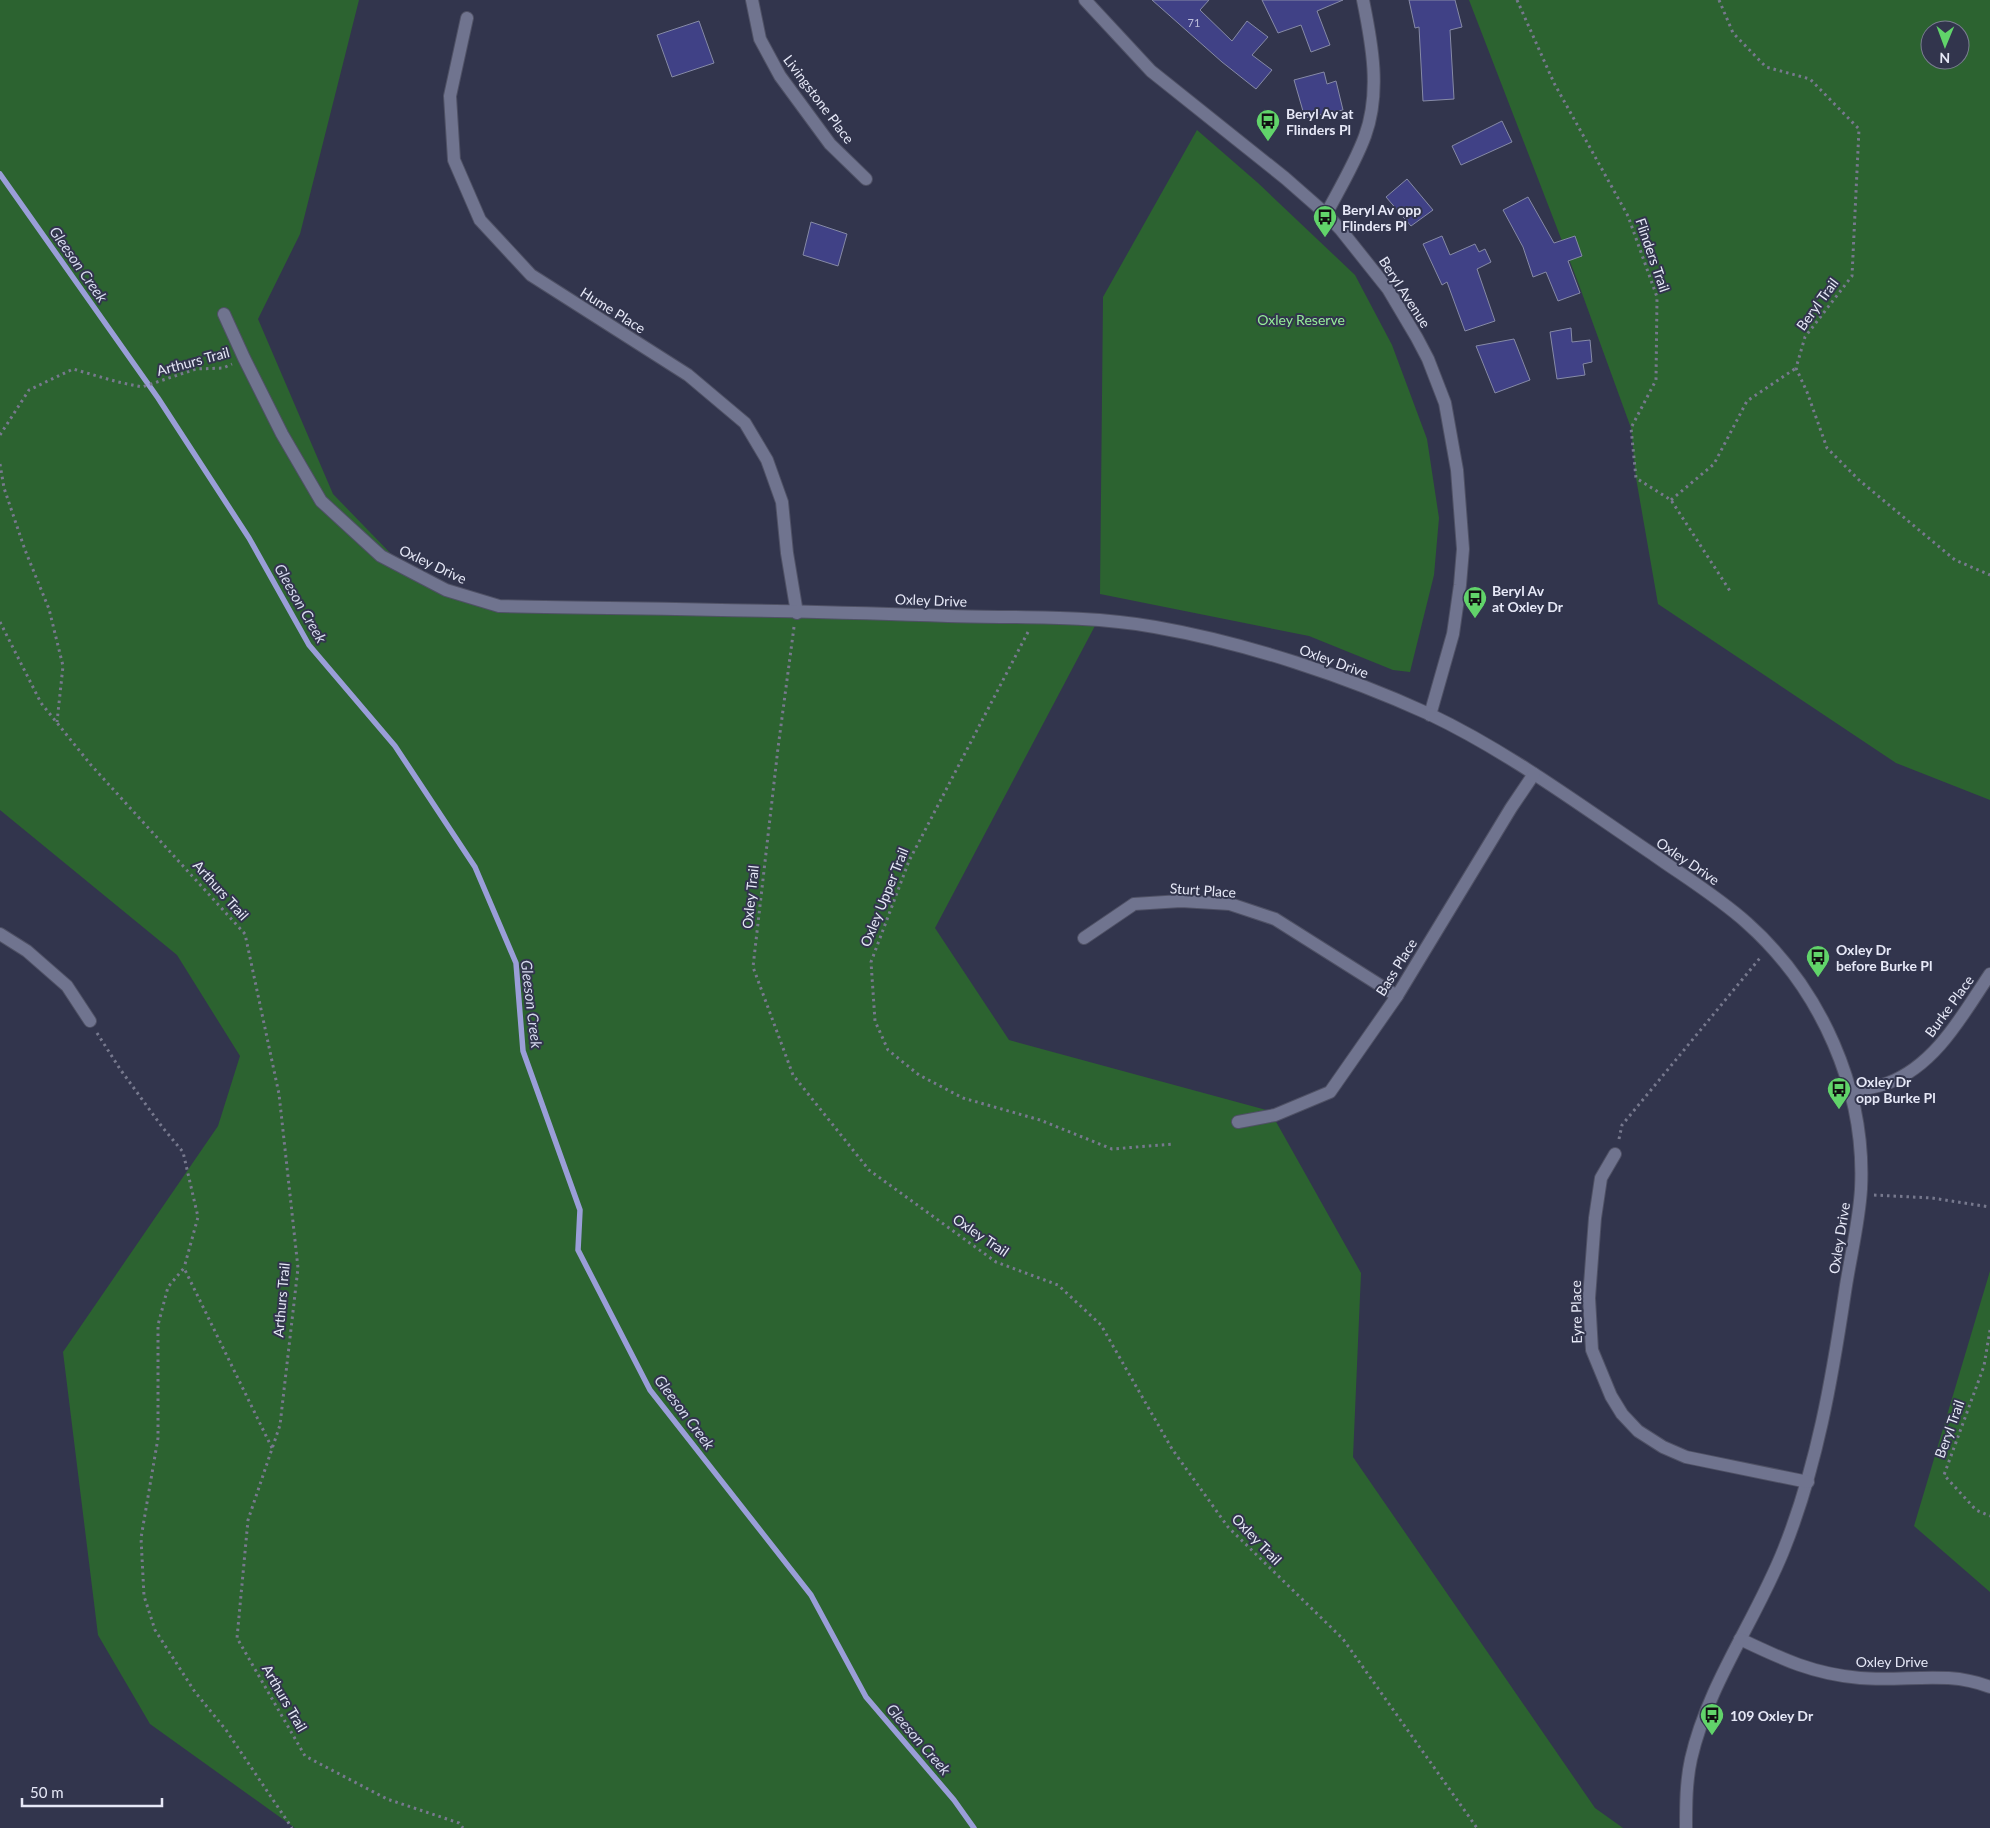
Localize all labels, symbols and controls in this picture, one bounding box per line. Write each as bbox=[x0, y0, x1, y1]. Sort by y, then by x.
house number: 71 bbox=[1188, 16, 1200, 29]
north arrow bbox=[1920, 20, 1970, 70]
text: N bbox=[1939, 50, 1950, 67]
street label: Livingstone Place bbox=[780, 51, 858, 147]
place label: Beryl Av at Flinders Pl bbox=[1286, 105, 1354, 138]
bus stop icon: Beryl Av at Flinders Pl bbox=[1255, 108, 1281, 142]
place label: Beryl Av opp Flinders Pl bbox=[1342, 201, 1421, 234]
bus stop icon: Beryl Av opp Flinders Pl bbox=[1312, 204, 1338, 238]
street label: Flinders Trail bbox=[1632, 216, 1674, 294]
water label: Gleeson Creek bbox=[46, 223, 112, 306]
street label: Beryl Avenue bbox=[1376, 253, 1434, 331]
street label: Beryl Trail bbox=[1792, 275, 1842, 333]
street label: Hume Place bbox=[577, 283, 649, 337]
park label: Oxley Reserve bbox=[1257, 311, 1345, 328]
street label: Arthurs Trail bbox=[155, 343, 231, 379]
street label: Oxley Drive bbox=[397, 541, 469, 587]
water label: Gleeson Creek bbox=[271, 560, 331, 647]
place label: Beryl Av at Oxley Dr bbox=[1492, 582, 1564, 615]
bus stop icon: Beryl Av at Oxley Dr bbox=[1462, 585, 1488, 619]
street label: Oxley Drive bbox=[895, 590, 967, 610]
street label: Oxley Drive bbox=[1297, 641, 1371, 681]
street label: Oxley Drive bbox=[1653, 834, 1723, 888]
street label: Oxley Upper Trail bbox=[856, 845, 912, 949]
street label: Arthurs Trail bbox=[190, 857, 252, 923]
street label: Oxley Trail bbox=[738, 864, 762, 930]
street label: Sturt Place bbox=[1169, 879, 1237, 901]
street label: Bass Place bbox=[1372, 935, 1420, 999]
place label: Oxley Dr before Burke Pl bbox=[1836, 941, 1932, 974]
bus stop icon: Oxley Dr before Burke Pl bbox=[1805, 944, 1831, 978]
water label: Gleeson Creek bbox=[518, 959, 546, 1050]
street label: Burke Place bbox=[1921, 972, 1977, 1040]
place label: Oxley Dr opp Burke Pl bbox=[1856, 1073, 1936, 1106]
bus stop icon: Oxley Dr opp Burke Pl bbox=[1826, 1076, 1852, 1110]
street label: Oxley Drive bbox=[1825, 1201, 1853, 1275]
street label: Oxley Trail bbox=[950, 1210, 1012, 1260]
street label: Arthurs Trail bbox=[269, 1262, 293, 1338]
street label: Eyre Place bbox=[1567, 1280, 1585, 1344]
water label: Gleeson Creek bbox=[651, 1371, 719, 1454]
street label: Beryl Trail bbox=[1931, 1398, 1967, 1460]
street label: Oxley Trail bbox=[1229, 1510, 1285, 1568]
street label: Oxley Drive bbox=[1856, 1653, 1928, 1670]
street label: Arthurs Trail bbox=[259, 1661, 311, 1735]
water label: Gleeson Creek bbox=[883, 1700, 955, 1779]
bus stop icon: 109 Oxley Dr bbox=[1699, 1702, 1725, 1736]
place label: 109 Oxley Dr bbox=[1730, 1707, 1814, 1724]
scale bar bbox=[22, 1776, 162, 1808]
text: 50 m bbox=[30, 1783, 64, 1801]

